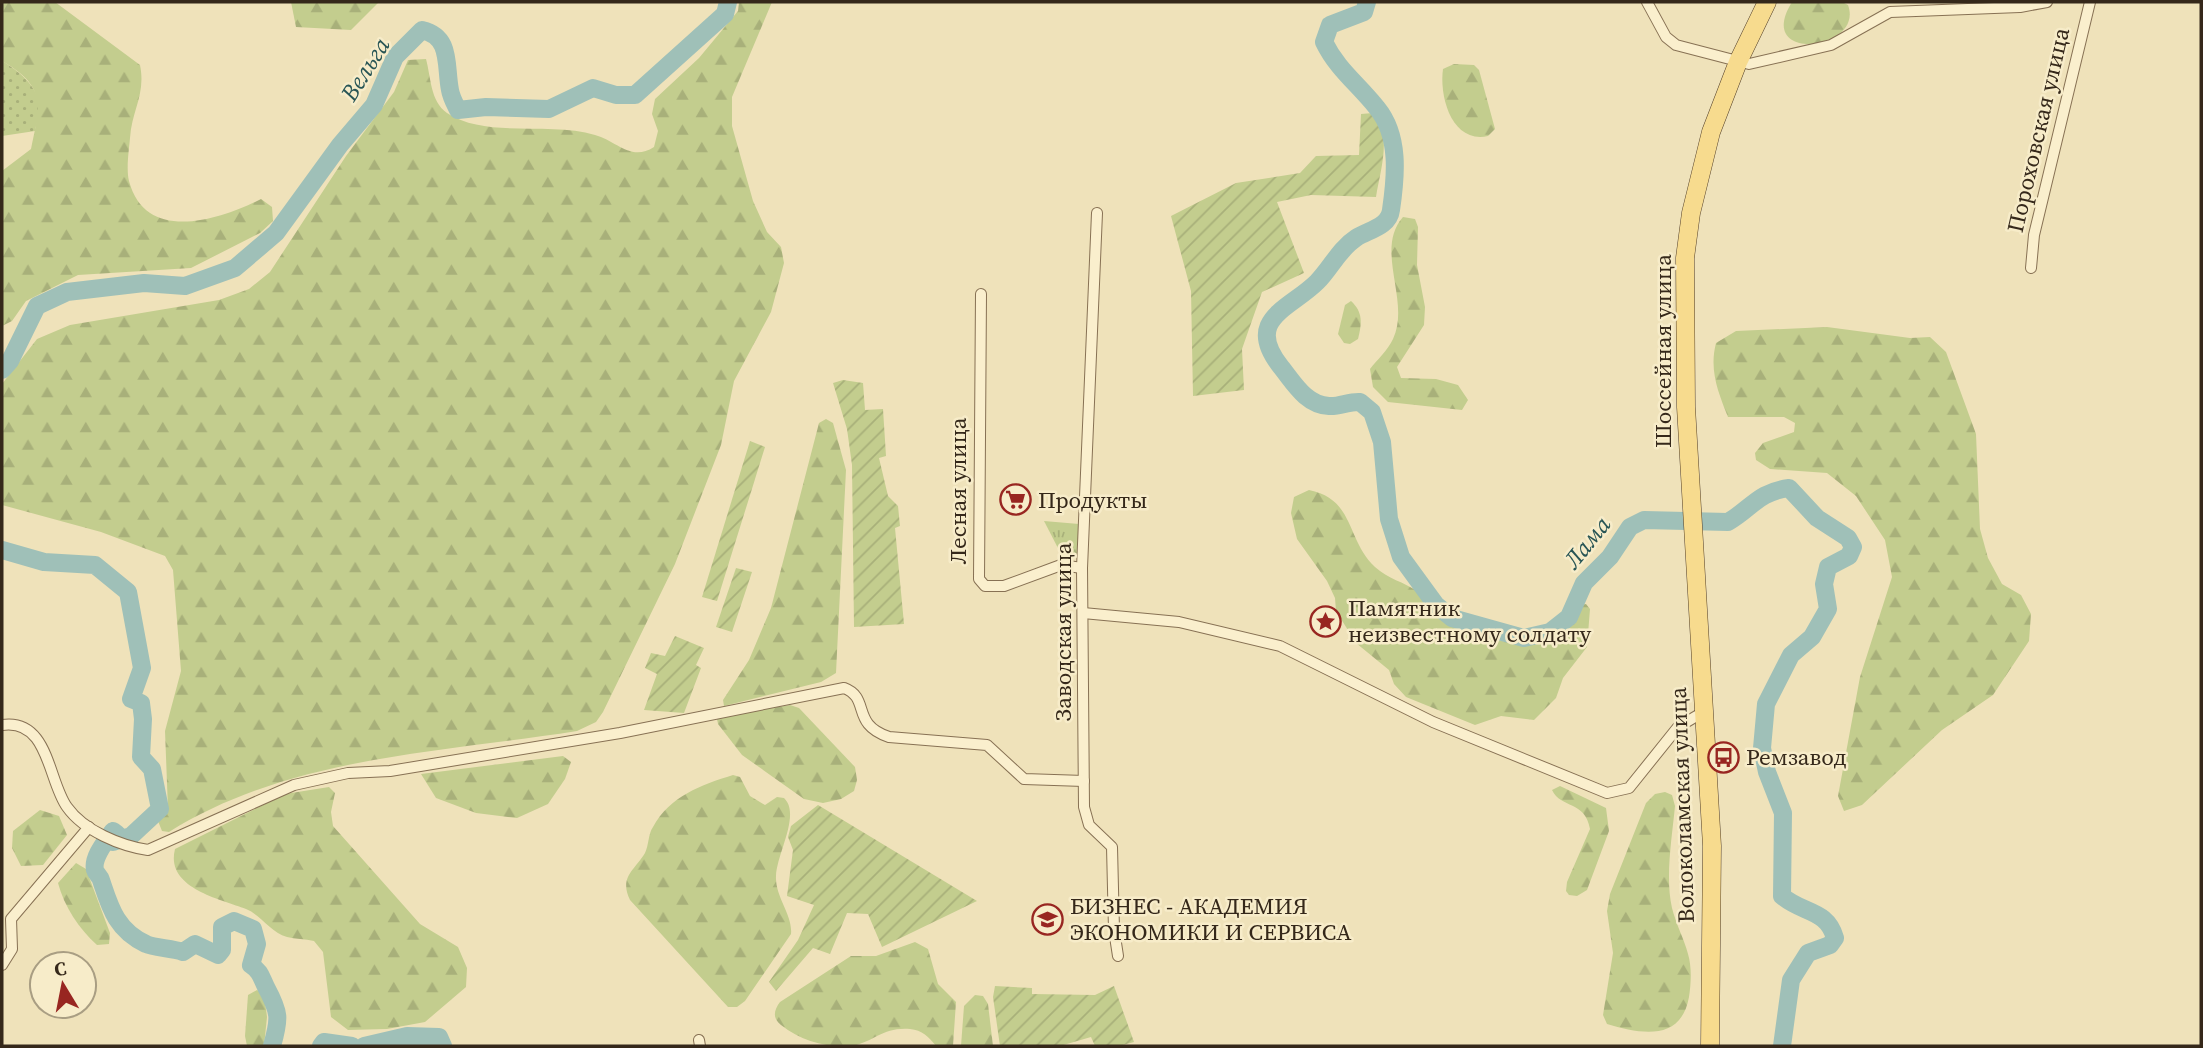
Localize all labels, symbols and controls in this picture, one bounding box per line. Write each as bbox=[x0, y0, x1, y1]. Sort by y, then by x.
street label: Пороховская улица bbox=[1999, 24, 2077, 235]
water label: Вельга bbox=[332, 30, 398, 108]
street label: Шоссейная улица bbox=[1647, 254, 1679, 448]
street label: Лесная улица bbox=[942, 417, 974, 565]
supermarket icon: Продукты bbox=[998, 483, 1032, 517]
place label: Продукты bbox=[1038, 484, 1147, 516]
water label: Лама bbox=[1555, 509, 1618, 577]
street label: Заводская улица bbox=[1047, 542, 1079, 722]
place label: Памятник неизвестному солдату bbox=[1348, 592, 1592, 650]
place icon: Памятник неизвестному солдату bbox=[1308, 604, 1342, 638]
street label: Волоколамская улица bbox=[1662, 686, 1702, 924]
bus stop icon: Ремзавод bbox=[1706, 740, 1740, 774]
place label: Ремзавод bbox=[1746, 741, 1846, 773]
place label: БИЗНЕС - АКАДЕМИЯ ЭКОНОМИКИ И СЕРВИСА bbox=[1070, 890, 1352, 948]
school or university icon: БИЗНЕС - АКАДЕМИЯ ЭКОНОМИКИ И СЕРВИСА bbox=[1030, 902, 1064, 936]
north arrow bbox=[28, 950, 98, 1020]
text: С bbox=[52, 954, 68, 982]

